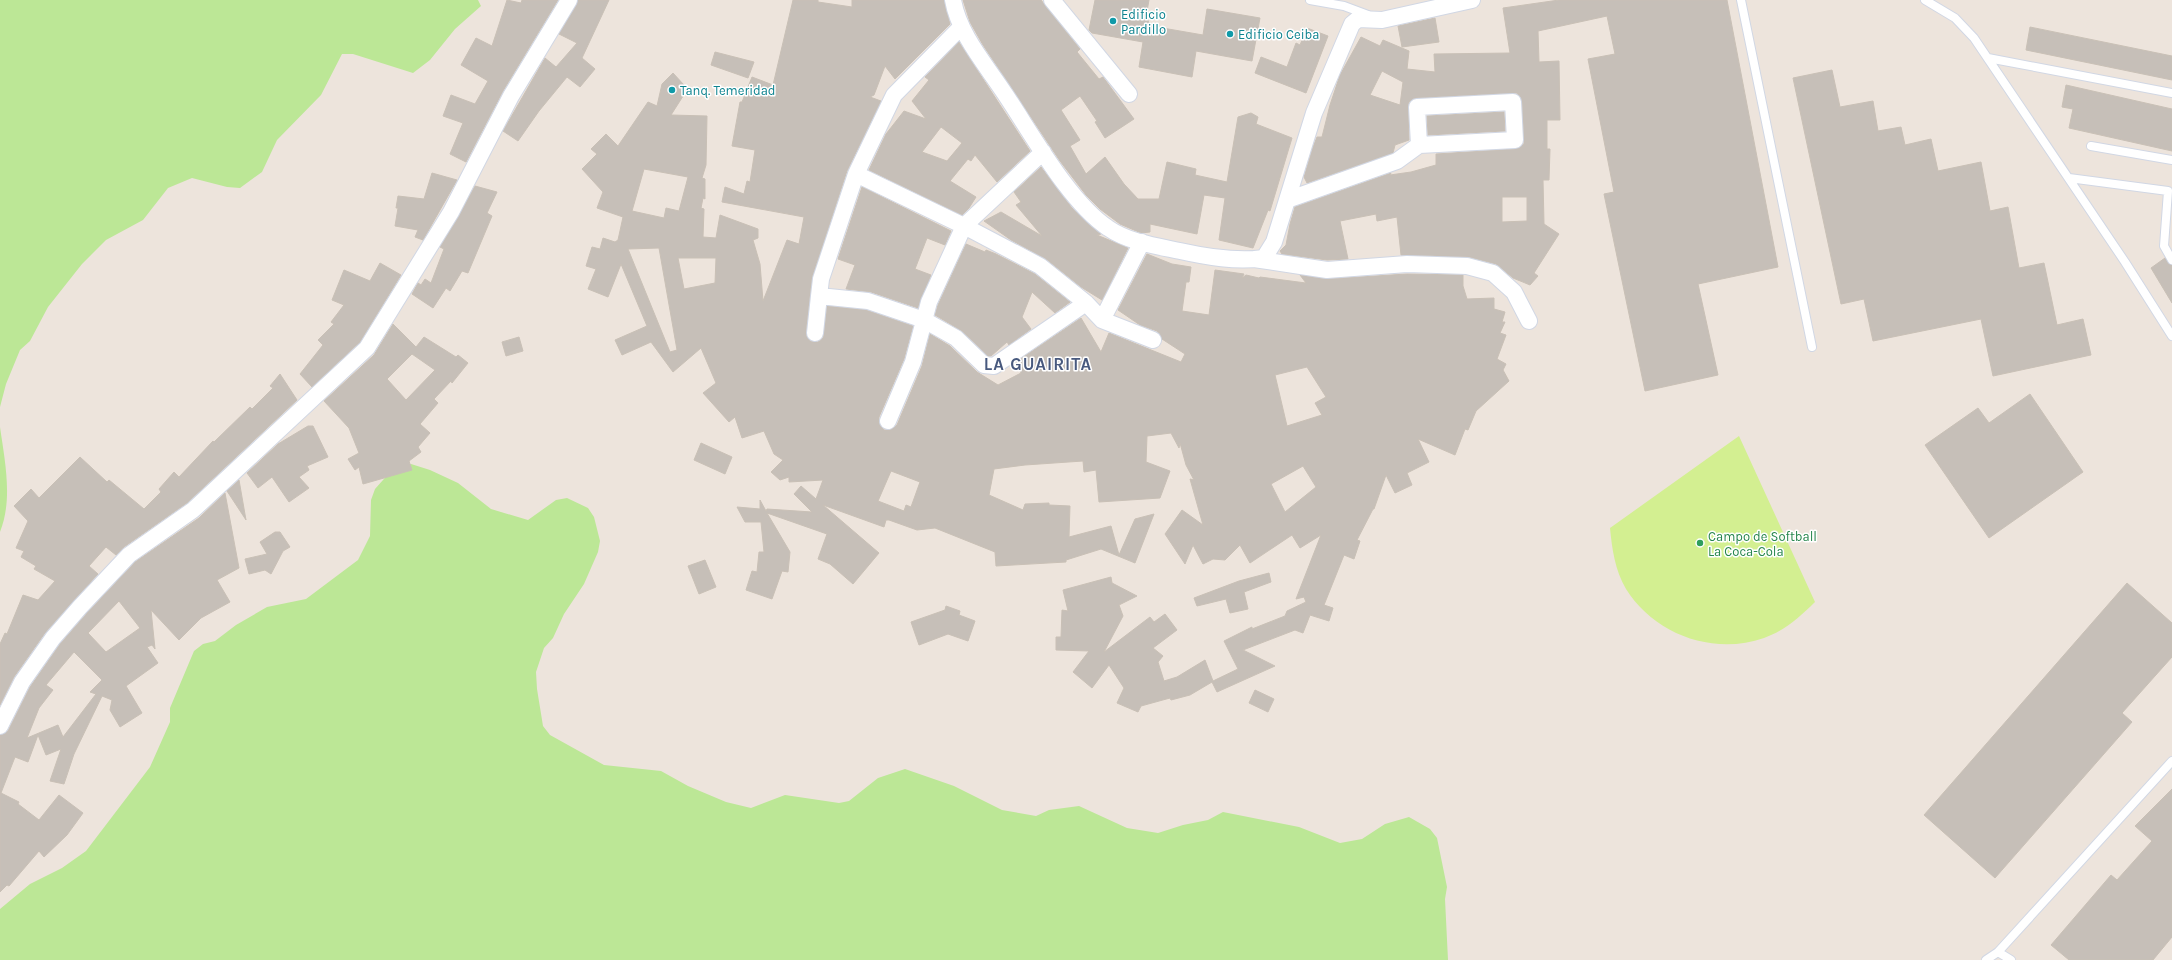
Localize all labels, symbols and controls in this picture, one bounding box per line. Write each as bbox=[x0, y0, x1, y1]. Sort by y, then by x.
place label: Edificio Pardillo bbox=[1121, 7, 1166, 37]
marker: Edificio Pardillo bbox=[1108, 16, 1118, 26]
place label: Edificio Ceiba bbox=[1238, 27, 1319, 42]
marker: Edificio Ceiba bbox=[1225, 29, 1235, 39]
place label: Tanq. Temeridad bbox=[680, 83, 776, 99]
marker: Tanq. Temeridad bbox=[667, 85, 677, 95]
district label: LA GUAIRITA bbox=[984, 354, 1092, 374]
place label: Campo de Softball La Coca-Cola bbox=[1708, 529, 1817, 559]
marker: Campo de Softball La Coca-Cola bbox=[1695, 538, 1705, 548]

